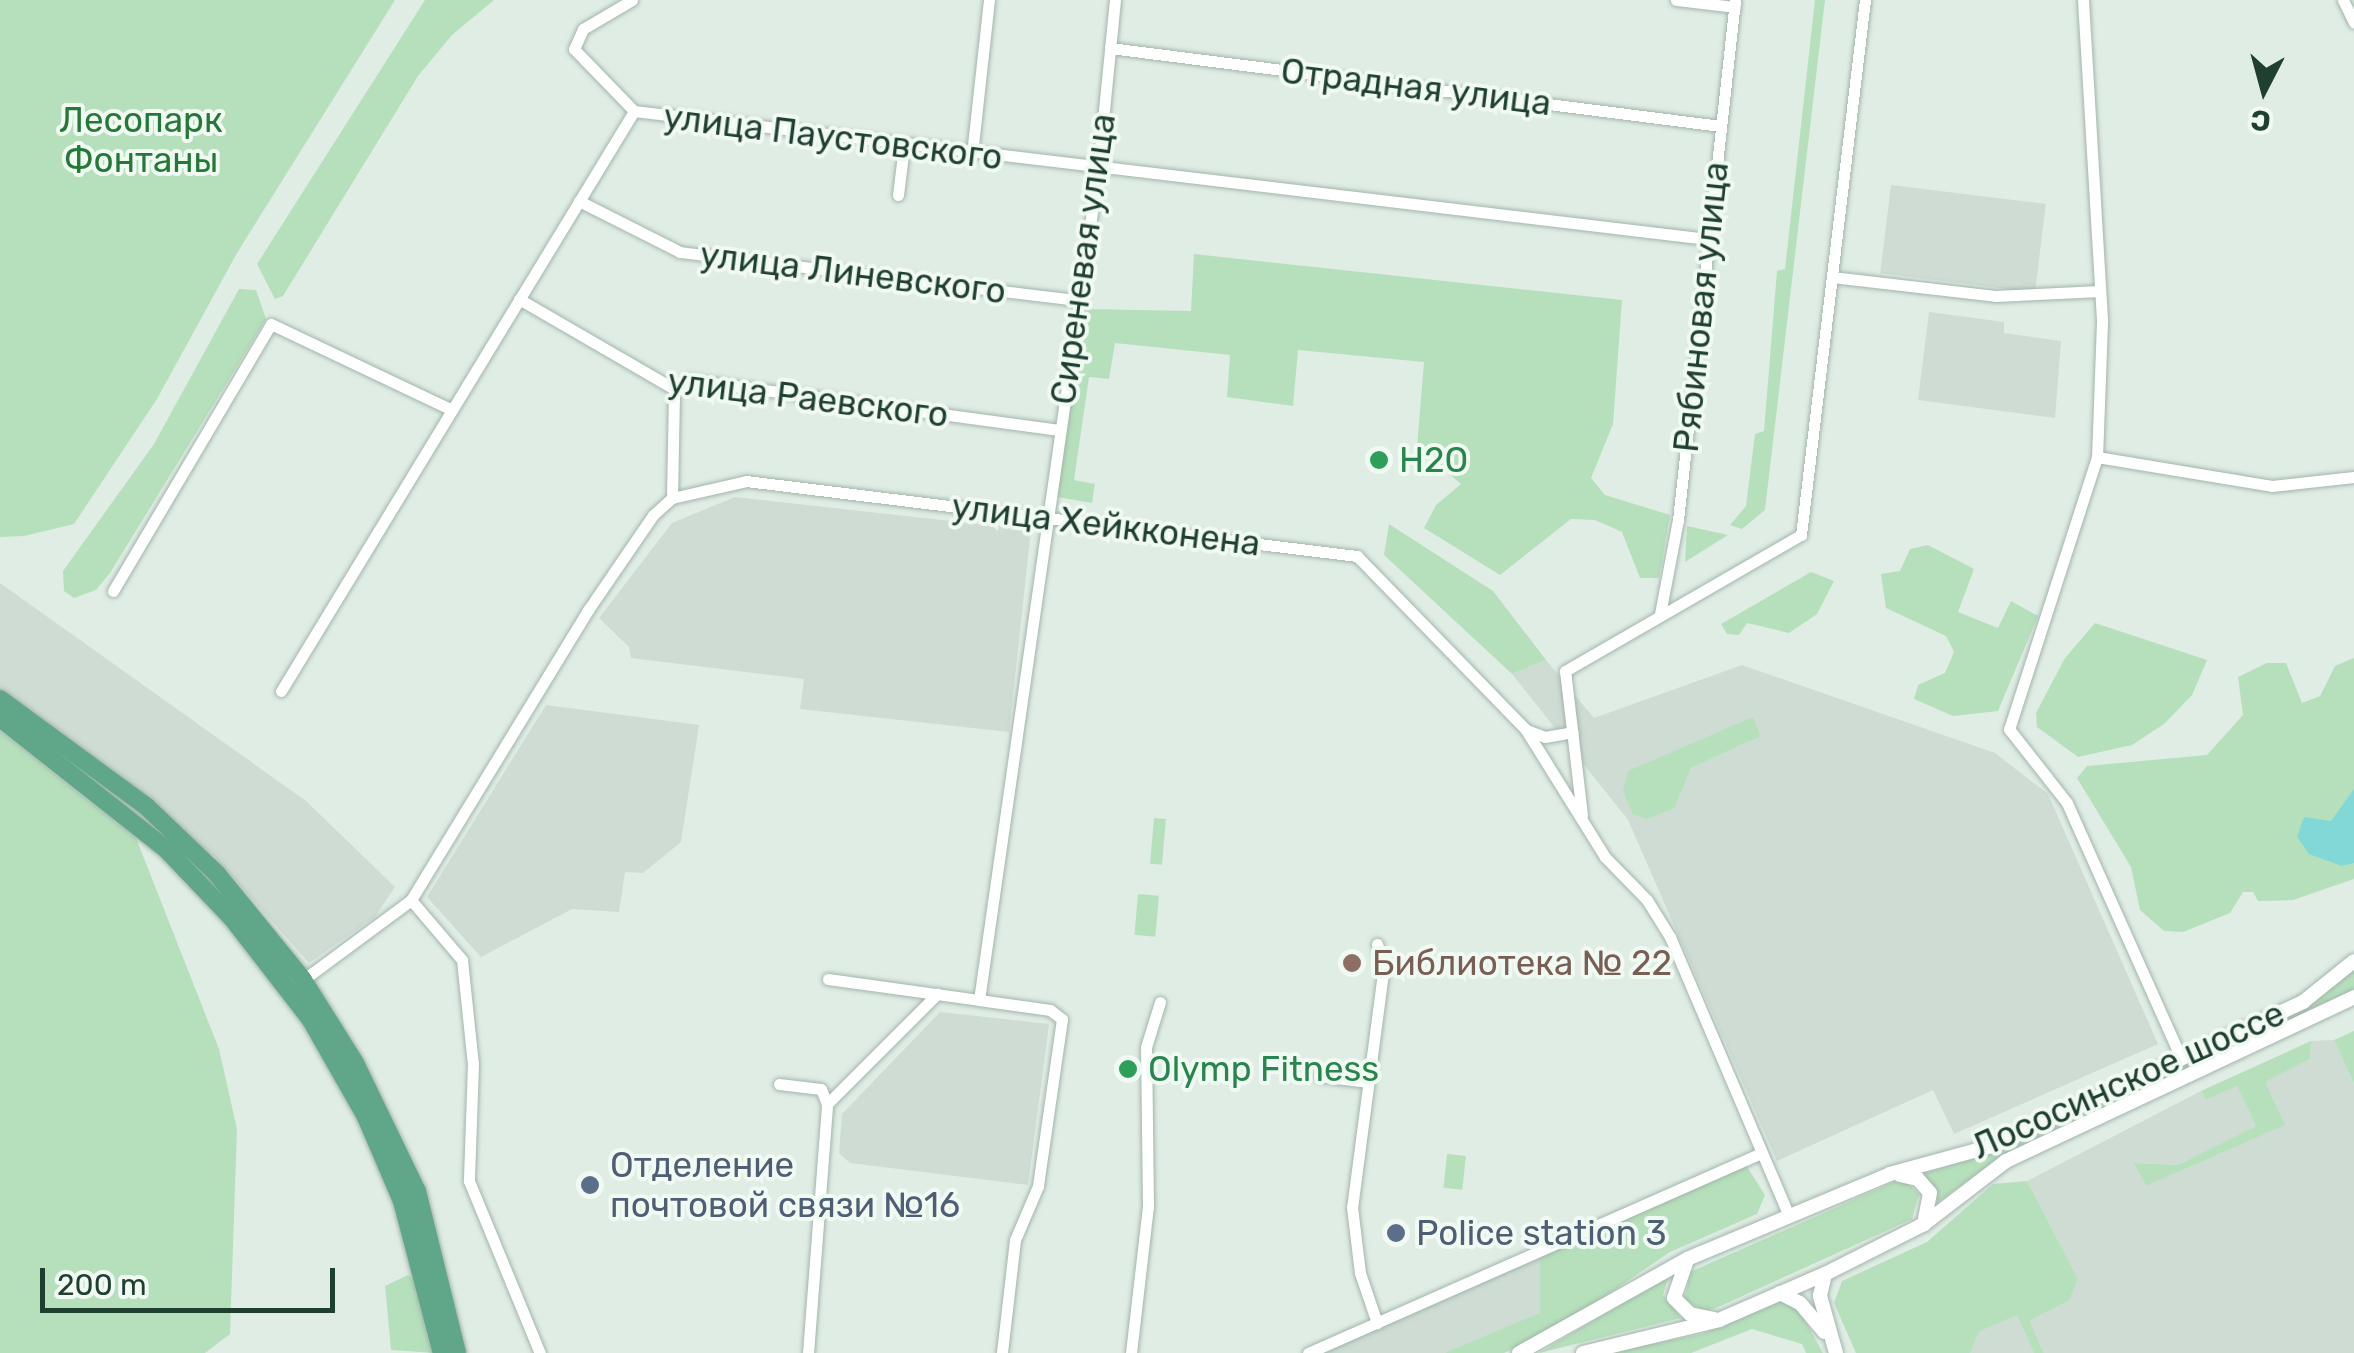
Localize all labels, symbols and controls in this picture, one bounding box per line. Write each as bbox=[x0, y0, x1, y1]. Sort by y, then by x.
north arrow bbox=[2214, 40, 2314, 140]
street label: Отрадная улица bbox=[1279, 50, 1553, 124]
street label: улица Паустовского bbox=[661, 95, 1005, 179]
park label: Лесопарк Фонтаны bbox=[59, 99, 223, 181]
text: С bbox=[2249, 103, 2272, 138]
street label: Сиреневая улица bbox=[1042, 111, 1124, 407]
street label: Рябиновая улица bbox=[1665, 160, 1737, 454]
street label: улица Линевского bbox=[698, 233, 1008, 313]
street label: улица Раевского bbox=[665, 360, 951, 436]
place label: H2O bbox=[1399, 439, 1468, 481]
marker: H2O bbox=[1368, 449, 1390, 471]
street label: улица Хейкконена bbox=[949, 485, 1263, 565]
place label: Библиотека № 22 bbox=[1372, 942, 1672, 984]
marker: Библиотека № 22 bbox=[1341, 952, 1363, 974]
street label: Лососинское шоссе bbox=[1965, 992, 2291, 1168]
place label: Olymp Fitness bbox=[1148, 1048, 1379, 1090]
marker: Olymp Fitness bbox=[1117, 1058, 1139, 1080]
place label: Отделение почтовой связи №16 bbox=[610, 1144, 960, 1226]
marker: Отделение почтовой связи №16 bbox=[579, 1174, 601, 1196]
place label: Police station 3 bbox=[1416, 1212, 1667, 1254]
marker: Police station 3 bbox=[1385, 1222, 1407, 1244]
scale bar bbox=[45, 1248, 340, 1310]
text: 200 m bbox=[57, 1267, 147, 1303]

